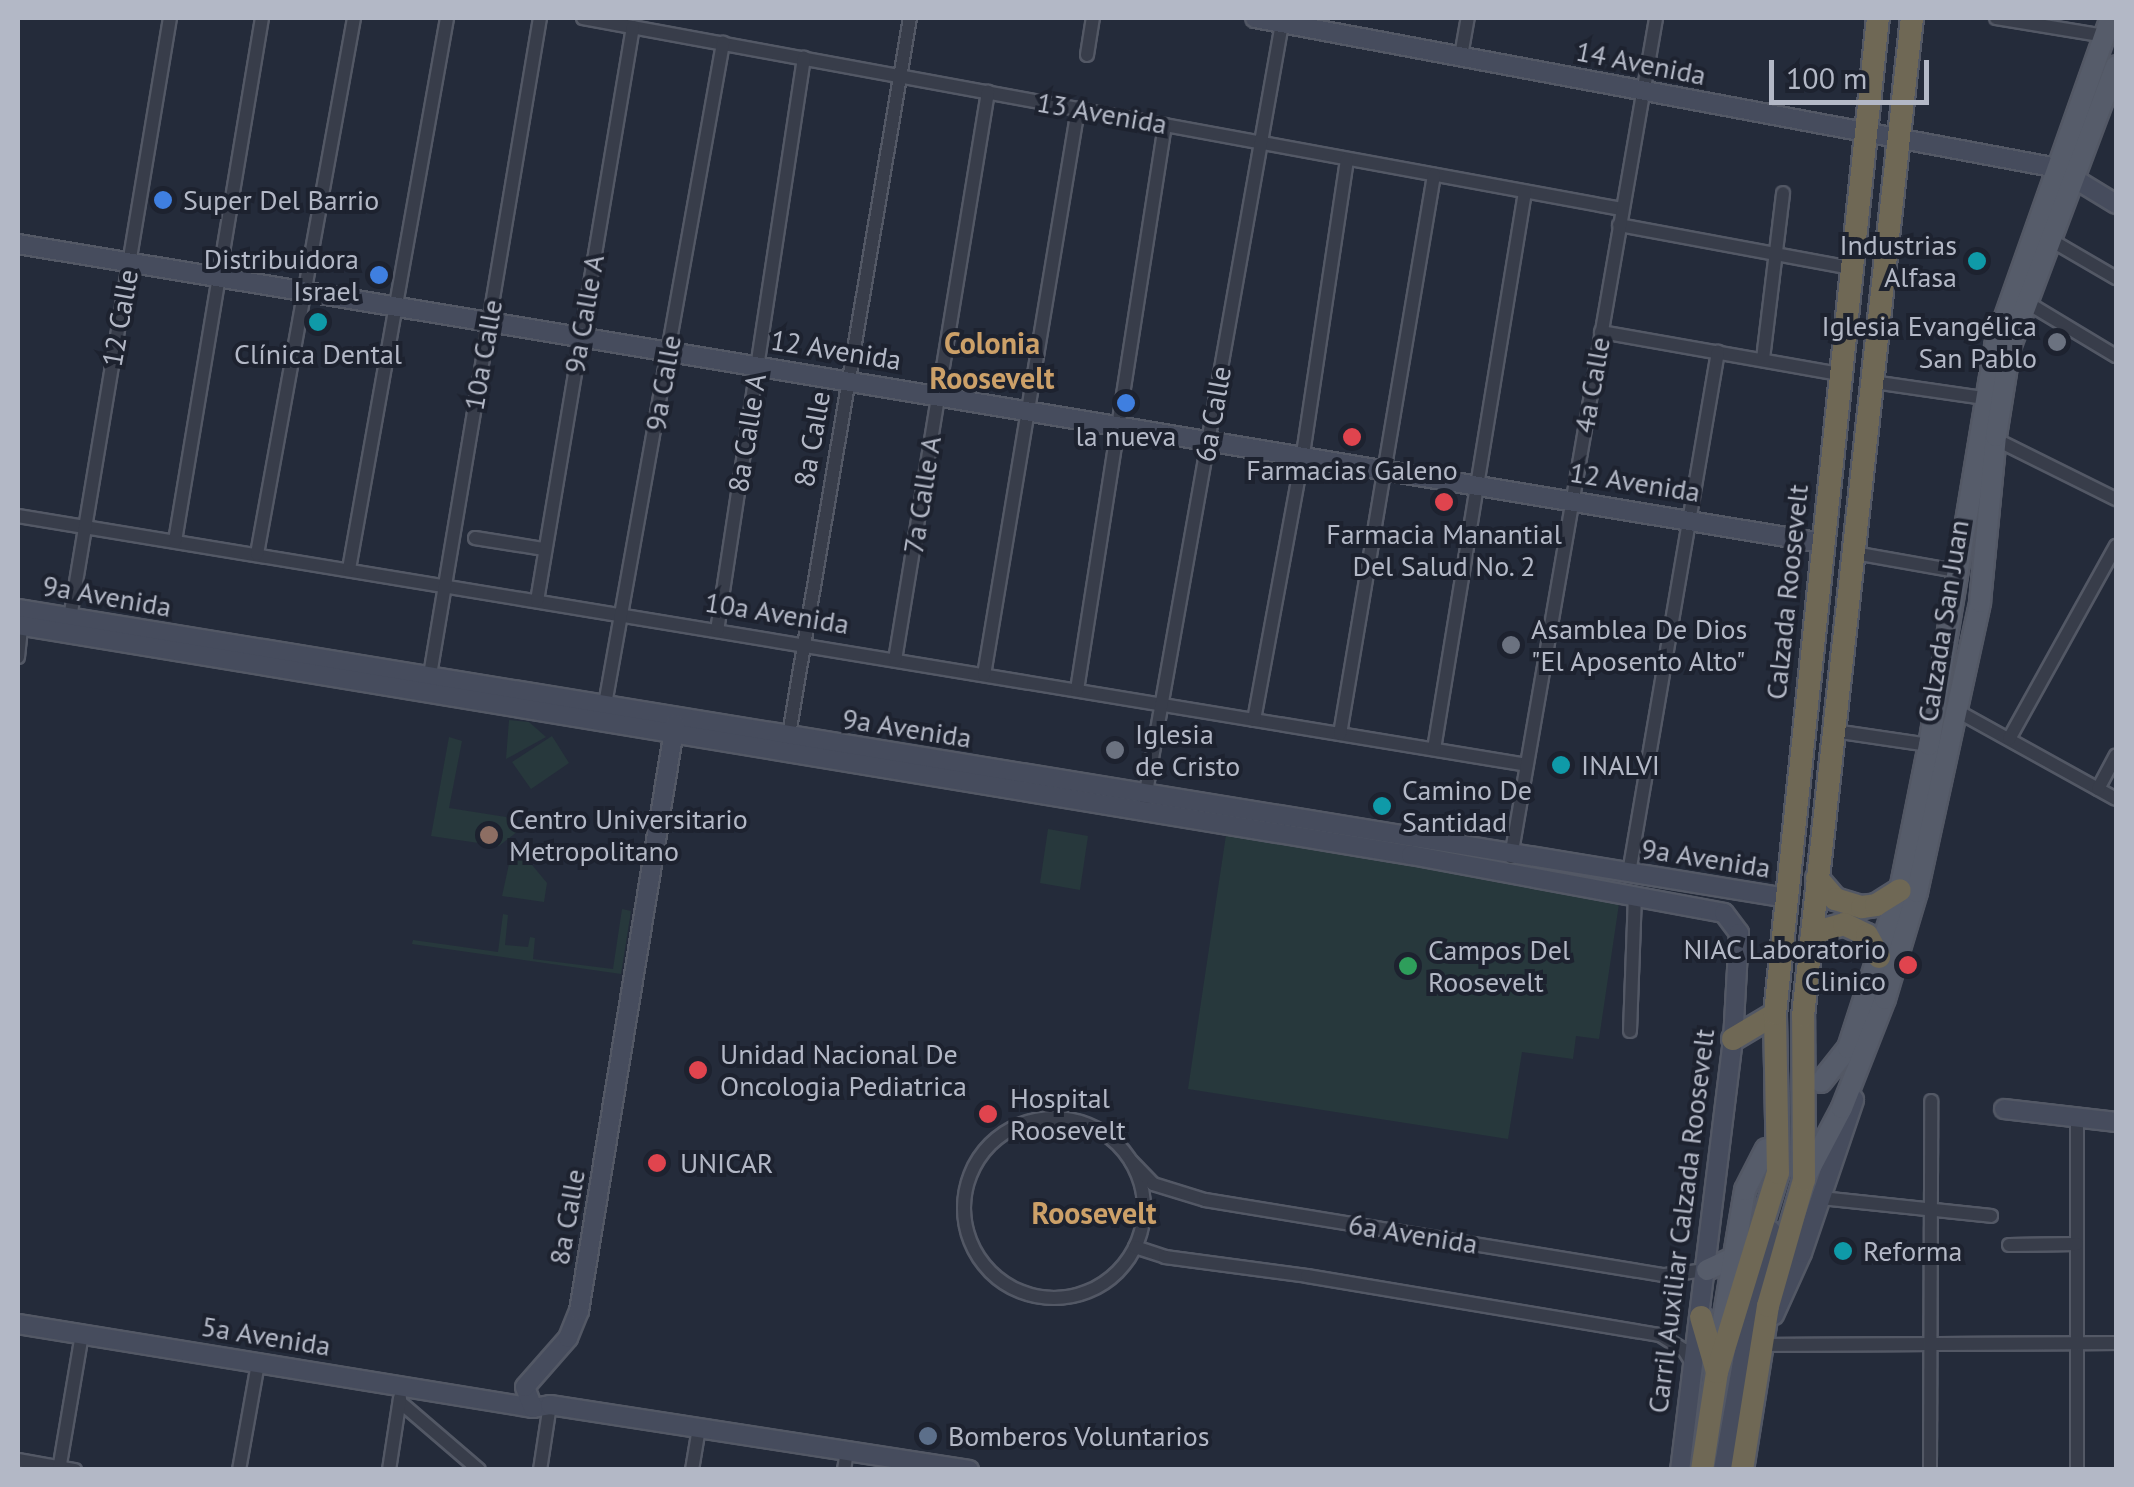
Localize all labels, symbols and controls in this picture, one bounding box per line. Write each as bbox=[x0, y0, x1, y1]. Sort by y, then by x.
street label: 14 Avenida bbox=[1573, 34, 1709, 92]
scale bar bbox=[1774, 40, 1934, 102]
text: 100 m bbox=[1786, 58, 1867, 97]
street label: 13 Avenida bbox=[1034, 85, 1170, 141]
place label: Super Del Barrio bbox=[183, 183, 379, 217]
marker: Super Del Barrio bbox=[152, 189, 174, 211]
place label: Industrias Alfasa bbox=[1839, 228, 1957, 294]
place label: Distribuidora Israel bbox=[204, 242, 359, 308]
marker: Industrias Alfasa bbox=[1966, 250, 1988, 272]
street label: 9a Calle A bbox=[557, 252, 611, 376]
marker: Distribuidora Israel bbox=[368, 264, 390, 286]
street label: 12 Calle bbox=[95, 267, 145, 369]
street label: 10a Calle bbox=[457, 297, 509, 413]
place label: Iglesia Evangélica San Pablo bbox=[1822, 309, 2037, 375]
marker: Clínica Dental bbox=[307, 311, 329, 333]
street label: 12 Avenida bbox=[768, 323, 904, 377]
district label: Colonia Roosevelt bbox=[930, 325, 1054, 396]
marker: Iglesia Evangélica San Pablo bbox=[2046, 331, 2068, 353]
street label: 9a Calle bbox=[638, 333, 688, 433]
street label: 4a Calle bbox=[1567, 335, 1617, 435]
place label: Clínica Dental bbox=[234, 337, 402, 371]
street label: 6a Calle bbox=[1188, 364, 1238, 464]
street label: 8a Calle A bbox=[721, 371, 773, 495]
street label: 8a Calle bbox=[787, 389, 837, 489]
marker: la nueva bbox=[1115, 392, 1137, 414]
place label: la nueva bbox=[1076, 419, 1176, 453]
marker: Farmacias Galeno bbox=[1341, 426, 1363, 448]
street label: 7a Calle A bbox=[896, 434, 948, 556]
place label: Farmacias Galeno bbox=[1246, 453, 1458, 487]
street label: 12 Avenida bbox=[1567, 455, 1703, 509]
street label: Calzada Roosevelt bbox=[1759, 483, 1815, 701]
marker: Farmacia Manantial Del Salud No. 2 bbox=[1433, 491, 1455, 513]
place label: Farmacia Manantial Del Salud No. 2 bbox=[1326, 517, 1562, 583]
street label: Calzada San Juan bbox=[1910, 517, 1976, 725]
street label: 9a Avenida bbox=[39, 568, 175, 624]
street label: 10a Avenida bbox=[702, 585, 852, 641]
place label: Asamblea De Dios "El Aposento Alto" bbox=[1531, 612, 1747, 678]
marker: Asamblea De Dios "El Aposento Alto" bbox=[1500, 634, 1522, 656]
street label: 9a Avenida bbox=[840, 701, 974, 755]
place label: Iglesia de Cristo bbox=[1135, 717, 1240, 783]
marker: Iglesia de Cristo bbox=[1104, 739, 1126, 761]
place label: INALVI bbox=[1581, 748, 1660, 782]
marker: INALVI bbox=[1550, 754, 1572, 776]
place label: Camino De Santidad bbox=[1402, 773, 1532, 839]
marker: Camino De Santidad bbox=[1371, 795, 1393, 817]
place label: Centro Universitario Metropolitano bbox=[509, 802, 748, 868]
marker: Centro Universitario Metropolitano bbox=[478, 824, 500, 846]
street label: 9a Avenida bbox=[1639, 831, 1773, 885]
place label: NIAC Laboratorio Clinico bbox=[1682, 932, 1886, 998]
place label: Campos Del Roosevelt bbox=[1428, 933, 1570, 999]
marker: NIAC Laboratorio Clinico bbox=[1895, 952, 1921, 978]
marker: Campos Del Roosevelt bbox=[1397, 955, 1419, 977]
street label: Carril Auxiliar Calzada Roosevelt bbox=[1641, 1027, 1721, 1415]
place label: Unidad Nacional De Oncologia Pediatrica bbox=[720, 1037, 967, 1103]
marker: Unidad Nacional De Oncologia Pediatrica bbox=[685, 1057, 711, 1083]
place label: Hospital Roosevelt bbox=[1010, 1081, 1126, 1147]
marker: Hospital Roosevelt bbox=[975, 1101, 1001, 1127]
place label: UNICAR bbox=[680, 1146, 773, 1180]
marker: UNICAR bbox=[644, 1150, 670, 1176]
street label: 8a Calle bbox=[542, 1167, 592, 1267]
district label: Roosevelt bbox=[1032, 1195, 1156, 1231]
street label: 6a Avenida bbox=[1346, 1207, 1480, 1261]
place label: Reforma bbox=[1863, 1234, 1962, 1268]
marker: Reforma bbox=[1832, 1240, 1854, 1262]
street label: 5a Avenida bbox=[199, 1309, 333, 1363]
place label: Bomberos Voluntarios bbox=[948, 1419, 1210, 1453]
marker: Bomberos Voluntarios bbox=[917, 1425, 939, 1447]

